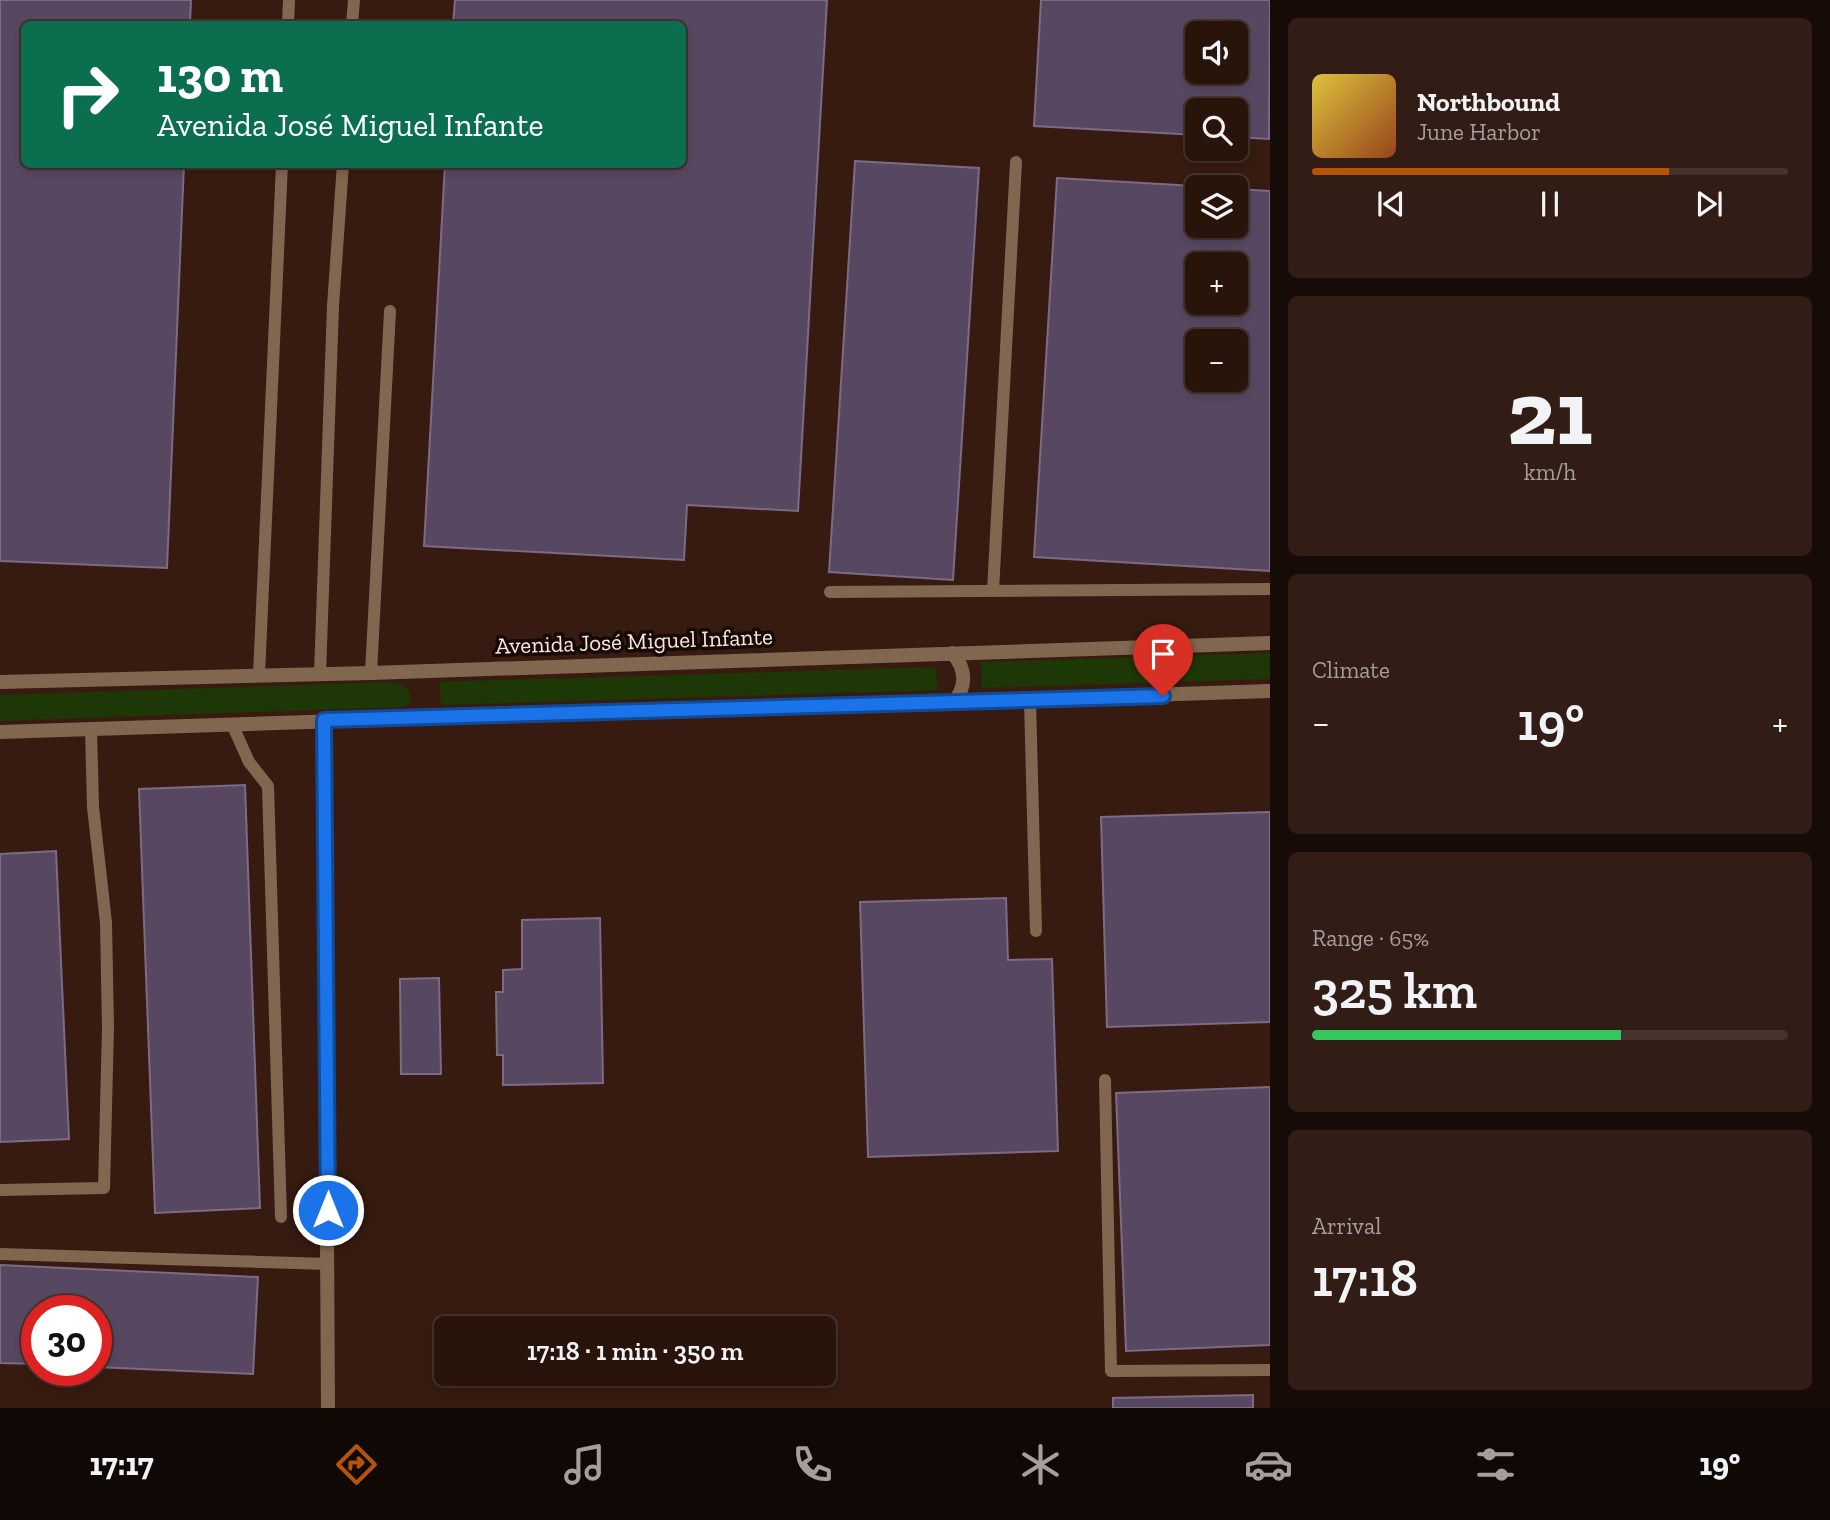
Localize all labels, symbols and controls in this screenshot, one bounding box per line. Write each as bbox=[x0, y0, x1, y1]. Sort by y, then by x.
map controls bbox=[1185, 21, 1248, 392]
button: sound bbox=[1185, 21, 1248, 84]
text: 130 m bbox=[157, 46, 283, 105]
icon: right bbox=[42, 49, 133, 140]
text: Northbound bbox=[1417, 86, 1560, 118]
button: search bbox=[1185, 98, 1248, 161]
text: Avenida José Miguel Infante bbox=[157, 106, 544, 144]
text: June Harbor bbox=[1417, 118, 1541, 146]
button: layers bbox=[1185, 175, 1248, 238]
icon: previous bbox=[1372, 185, 1410, 223]
icon: pause bbox=[1531, 185, 1569, 223]
icon: next bbox=[1690, 185, 1728, 223]
button: + bbox=[1185, 252, 1248, 315]
button: − bbox=[1185, 329, 1248, 392]
text: 21 bbox=[1507, 358, 1593, 467]
text: km/h bbox=[1524, 458, 1576, 486]
street label: Avenida José Miguel Infante bbox=[495, 622, 773, 660]
pin bbox=[1133, 624, 1193, 696]
icon: arrive bbox=[1144, 635, 1182, 673]
text: Climate bbox=[1312, 656, 1390, 684]
text: 19° bbox=[1517, 691, 1585, 753]
text: − bbox=[1312, 700, 1330, 746]
text: + bbox=[1772, 700, 1788, 746]
text: Range · 65% bbox=[1312, 924, 1429, 952]
text: 325 km bbox=[1312, 959, 1477, 1021]
position arrow bbox=[291, 1173, 365, 1247]
text: Arrival bbox=[1312, 1212, 1381, 1240]
text: 17:18 bbox=[1312, 1247, 1418, 1309]
speed limit sign: 30 bbox=[21, 1295, 112, 1386]
text: 17:18 · 1 min · 350 m bbox=[527, 1335, 743, 1367]
icon: directions bbox=[332, 1440, 381, 1489]
icon: music bbox=[560, 1440, 609, 1489]
icon: phone bbox=[788, 1440, 837, 1489]
icon: climate bbox=[1016, 1440, 1065, 1489]
icon: car bbox=[1244, 1440, 1293, 1489]
icon: filters bbox=[1471, 1440, 1520, 1489]
text: 17:17 bbox=[89, 1445, 154, 1483]
text: 19° bbox=[1699, 1445, 1740, 1483]

